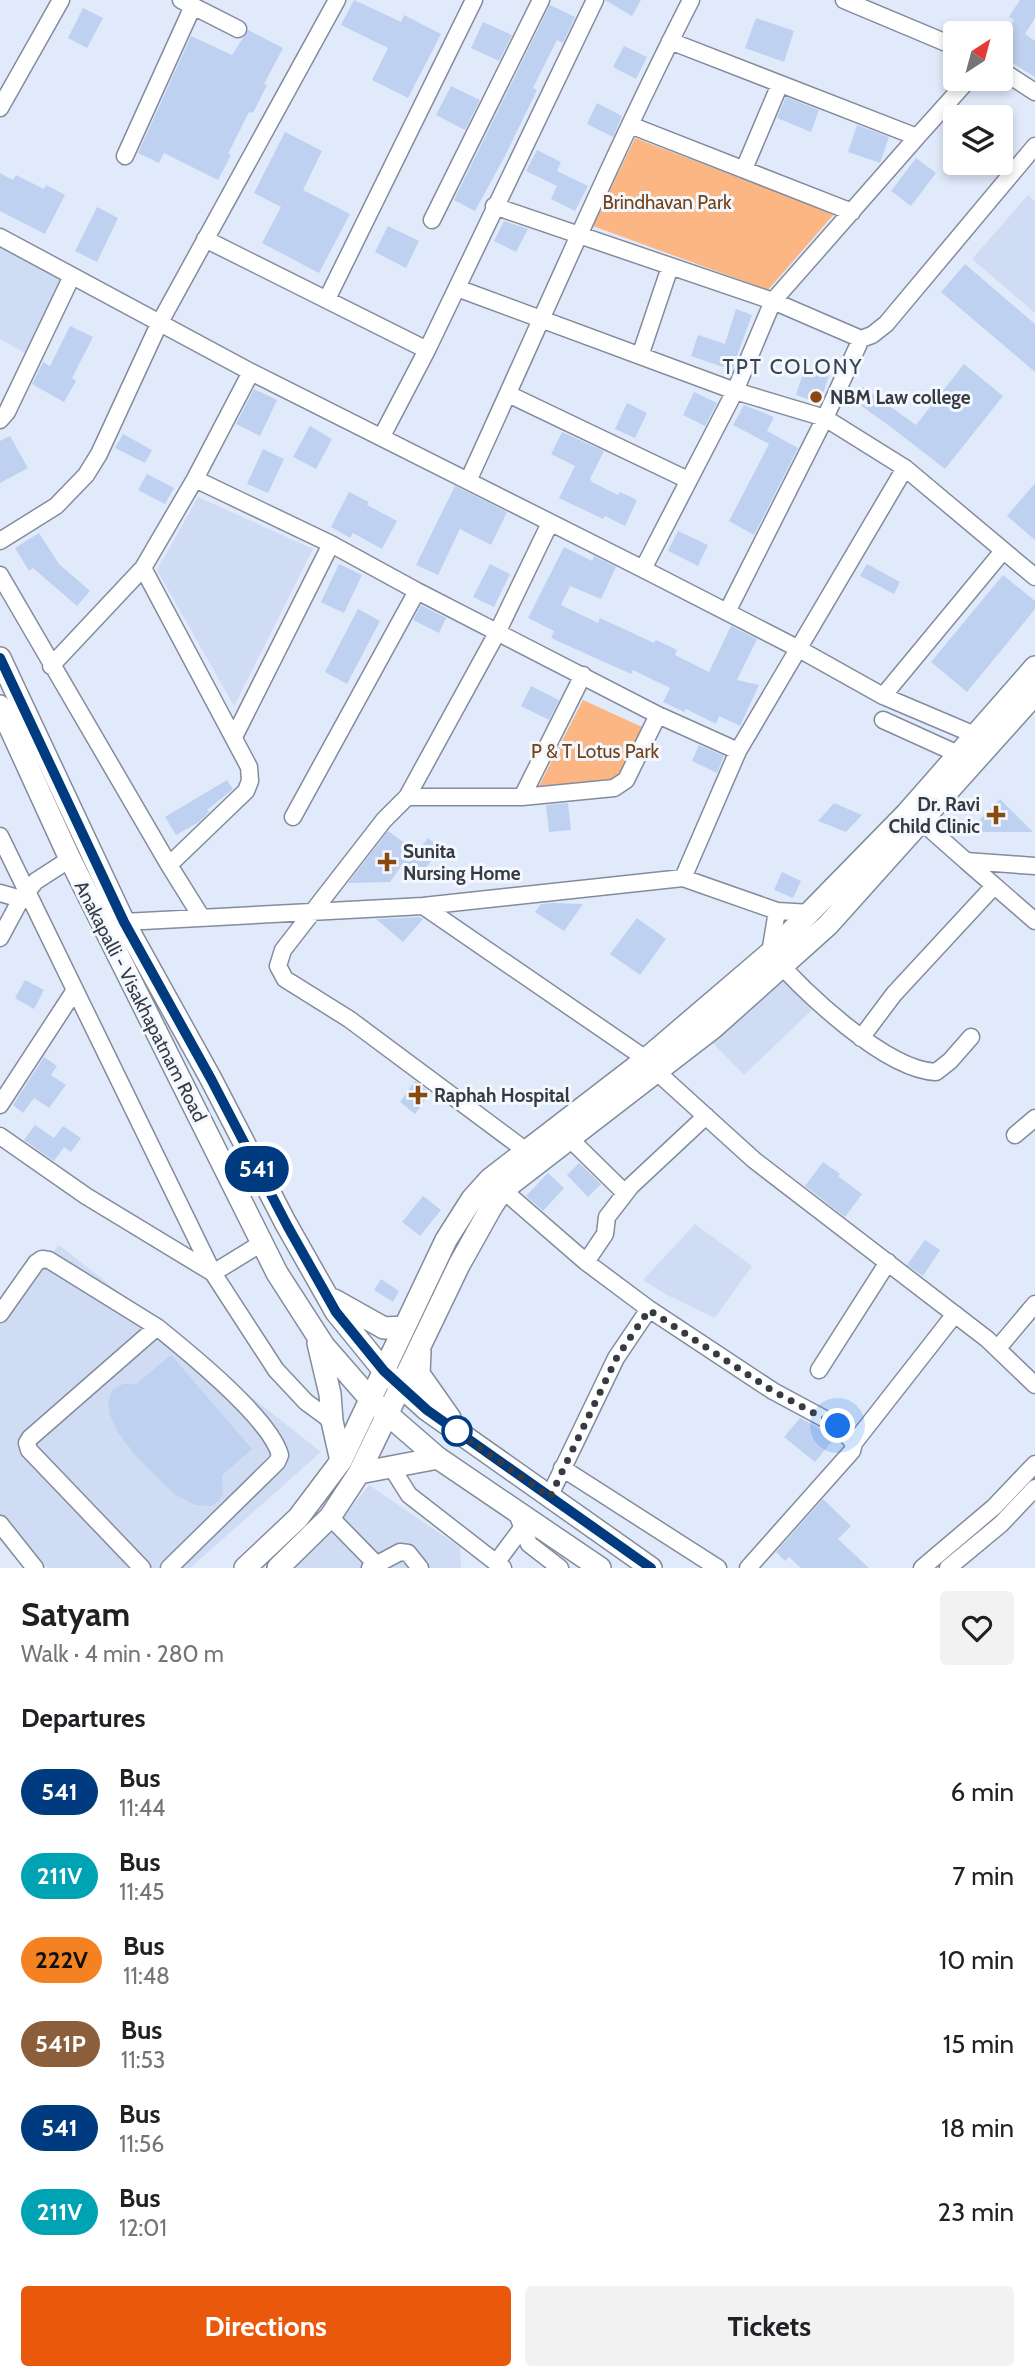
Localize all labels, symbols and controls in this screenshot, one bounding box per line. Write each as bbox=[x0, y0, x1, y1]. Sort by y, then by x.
north arrow bbox=[943, 21, 1013, 91]
map controls bbox=[943, 21, 1013, 175]
button: layers bbox=[943, 105, 1013, 175]
park label: Brindhavan Park bbox=[603, 191, 732, 214]
district label: TPT COLONY bbox=[723, 354, 863, 379]
place label: NBM Law college bbox=[830, 386, 971, 409]
marker: NBM Law college bbox=[808, 389, 824, 405]
park label: P & T Lotus Park bbox=[531, 740, 659, 763]
place label: Dr. Ravi Child Clinic bbox=[889, 793, 980, 838]
marker: Dr. Ravi Child Clinic bbox=[986, 805, 1006, 825]
place label: Sunita Nursing Home bbox=[403, 840, 521, 885]
marker: Sunita Nursing Home bbox=[377, 852, 397, 872]
street label: Anakapalli - Visakhapatnam Road bbox=[70, 877, 212, 1126]
place label: Raphah Hospital bbox=[434, 1084, 570, 1107]
marker: Raphah Hospital bbox=[408, 1085, 428, 1105]
line badge: 541 bbox=[217, 1146, 297, 1192]
text: 541 bbox=[239, 1154, 275, 1183]
your location bbox=[820, 1408, 855, 1443]
unlabelled marker bbox=[442, 1416, 472, 1446]
button: heart bbox=[940, 1591, 1014, 1665]
text: Satyam bbox=[21, 1594, 130, 1634]
text: Walk · 4 min · 280 m bbox=[21, 1640, 224, 1668]
text: Departures bbox=[21, 1702, 145, 1734]
text: Bus bbox=[119, 1762, 160, 1794]
text: 6 min bbox=[951, 1776, 1014, 1808]
text: 541 bbox=[41, 1777, 78, 1806]
text: 11:44 bbox=[119, 1794, 165, 1822]
text: Bus bbox=[119, 1846, 160, 1878]
text: 7 min bbox=[952, 1860, 1014, 1892]
text: 211V bbox=[37, 1861, 82, 1890]
text: 11:45 bbox=[119, 1878, 165, 1906]
text: Bus bbox=[123, 1930, 164, 1962]
text: 10 min bbox=[939, 1944, 1014, 1976]
text: 222V bbox=[35, 1945, 88, 1974]
text: 11:48 bbox=[123, 1962, 170, 1990]
text: Bus bbox=[121, 2014, 162, 2046]
text: 15 min bbox=[943, 2028, 1014, 2060]
text: 541P bbox=[35, 2029, 86, 2058]
text: 11:53 bbox=[121, 2046, 165, 2074]
text: Bus bbox=[119, 2098, 160, 2130]
text: 18 min bbox=[941, 2112, 1014, 2144]
text: 541 bbox=[41, 2113, 78, 2142]
text: 11:56 bbox=[119, 2130, 164, 2158]
text: Bus bbox=[119, 2182, 160, 2214]
text: 23 min bbox=[938, 2196, 1014, 2228]
text: 211V bbox=[37, 2197, 82, 2226]
text: 12:01 bbox=[119, 2214, 167, 2242]
button: Directions bbox=[21, 2286, 511, 2366]
button: Tickets bbox=[525, 2286, 1014, 2366]

